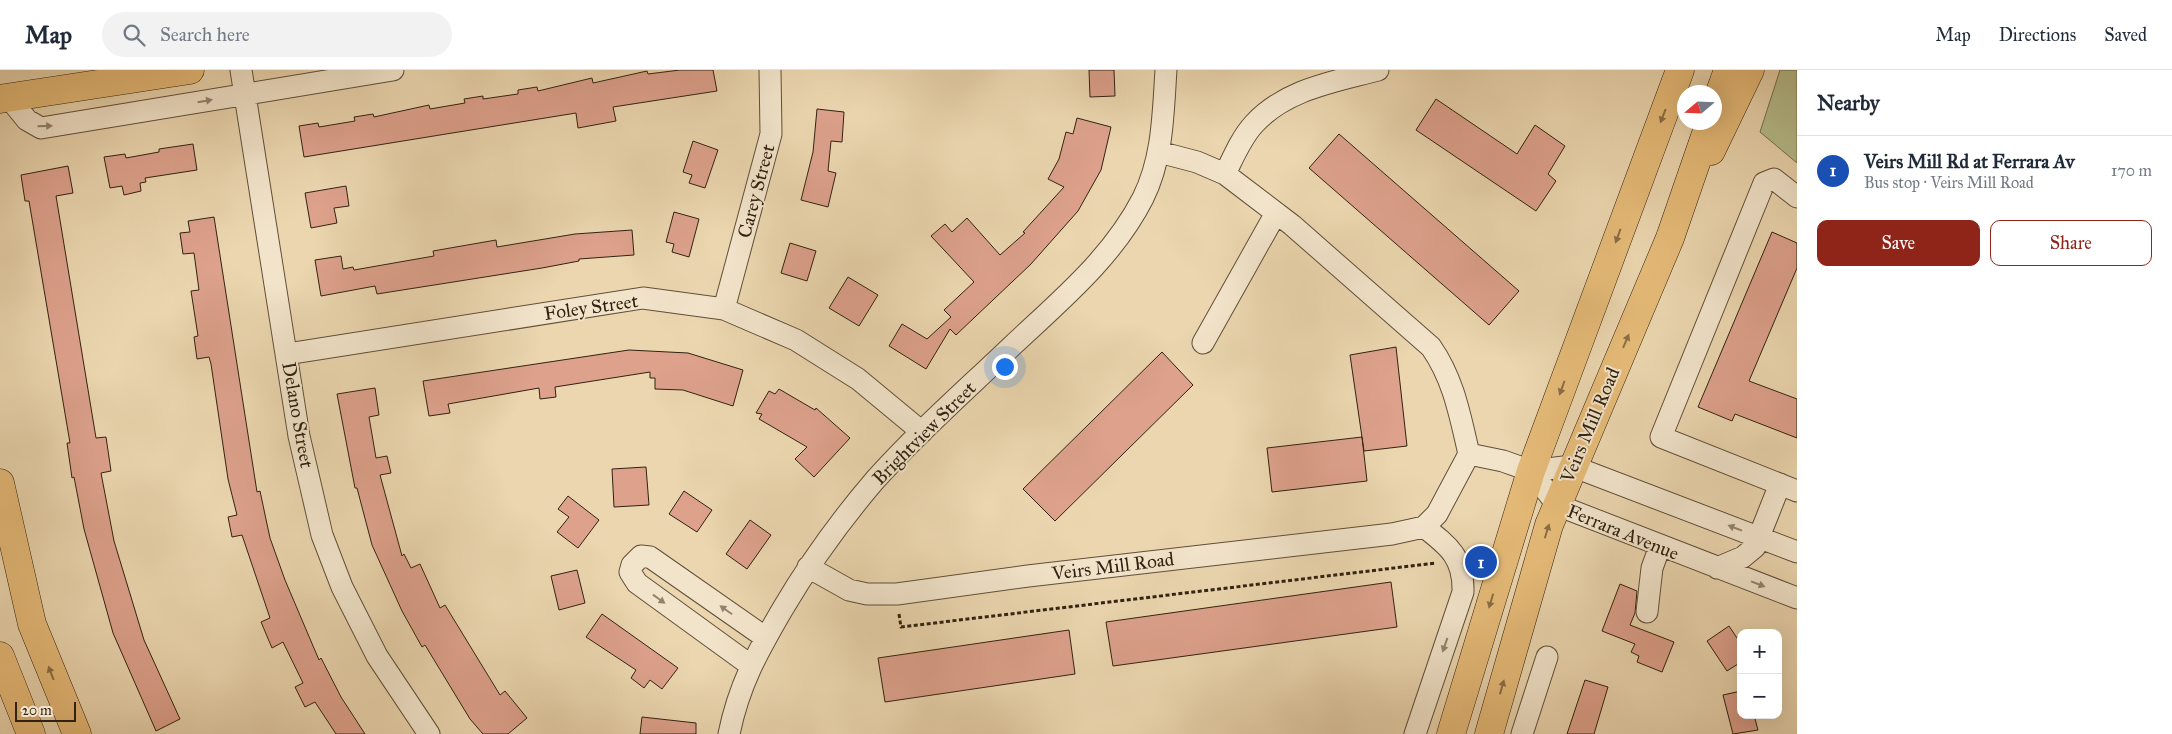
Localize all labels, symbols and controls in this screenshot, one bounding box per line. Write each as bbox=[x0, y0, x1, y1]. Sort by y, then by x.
search box bbox=[102, 12, 452, 57]
text: Map bbox=[25, 20, 72, 50]
icon: search bbox=[120, 21, 148, 49]
text: Search here bbox=[160, 23, 250, 46]
text: Map bbox=[1935, 24, 1971, 46]
text: Directions bbox=[1999, 24, 2076, 46]
text: Saved bbox=[2104, 24, 2147, 46]
north arrow bbox=[1677, 85, 1722, 130]
text: Nearby bbox=[1817, 90, 1880, 116]
one-way arrow bbox=[197, 96, 213, 104]
one-way arrow bbox=[1659, 108, 1666, 123]
one-way arrow bbox=[37, 122, 53, 130]
street label: Carey Street bbox=[732, 141, 780, 240]
text: Veirs Mill Rd at Ferrara Av bbox=[1864, 150, 2075, 173]
text: 1 bbox=[1830, 161, 1836, 180]
text: 170 m bbox=[2111, 161, 2152, 180]
text: Bus stop · Veirs Mill Road bbox=[1864, 173, 2034, 192]
button: Save bbox=[1817, 220, 1980, 266]
button: Share bbox=[1990, 220, 2152, 266]
one-way arrow bbox=[1614, 229, 1622, 244]
street label: Foley Street bbox=[543, 289, 640, 325]
one-way arrow bbox=[1622, 334, 1630, 348]
your location bbox=[992, 354, 1018, 380]
street label: Delano Street bbox=[277, 360, 319, 470]
street label: Veirs Mill Road bbox=[1555, 364, 1625, 487]
street label: Brightview Street bbox=[867, 376, 981, 490]
one-way arrow bbox=[1558, 381, 1566, 396]
street label: Ferrara Avenue bbox=[1564, 499, 1682, 565]
one-way arrow bbox=[1544, 523, 1552, 538]
one-way arrow bbox=[1727, 524, 1742, 532]
pin: 1 bbox=[1465, 543, 1497, 581]
street label: Veirs Mill Road bbox=[1050, 547, 1176, 585]
one-way arrow bbox=[1751, 580, 1766, 588]
one-way arrow bbox=[653, 594, 666, 604]
one-way arrow bbox=[1487, 594, 1495, 609]
one-way arrow bbox=[719, 605, 733, 615]
map controls bbox=[1737, 629, 1782, 719]
button: + bbox=[1737, 629, 1782, 674]
one-way arrow bbox=[1441, 638, 1449, 653]
one-way arrow bbox=[47, 665, 55, 680]
button: − bbox=[1737, 674, 1782, 719]
one-way arrow bbox=[1499, 680, 1507, 695]
scale bar bbox=[15, 699, 76, 722]
text: 20 m bbox=[22, 702, 52, 719]

